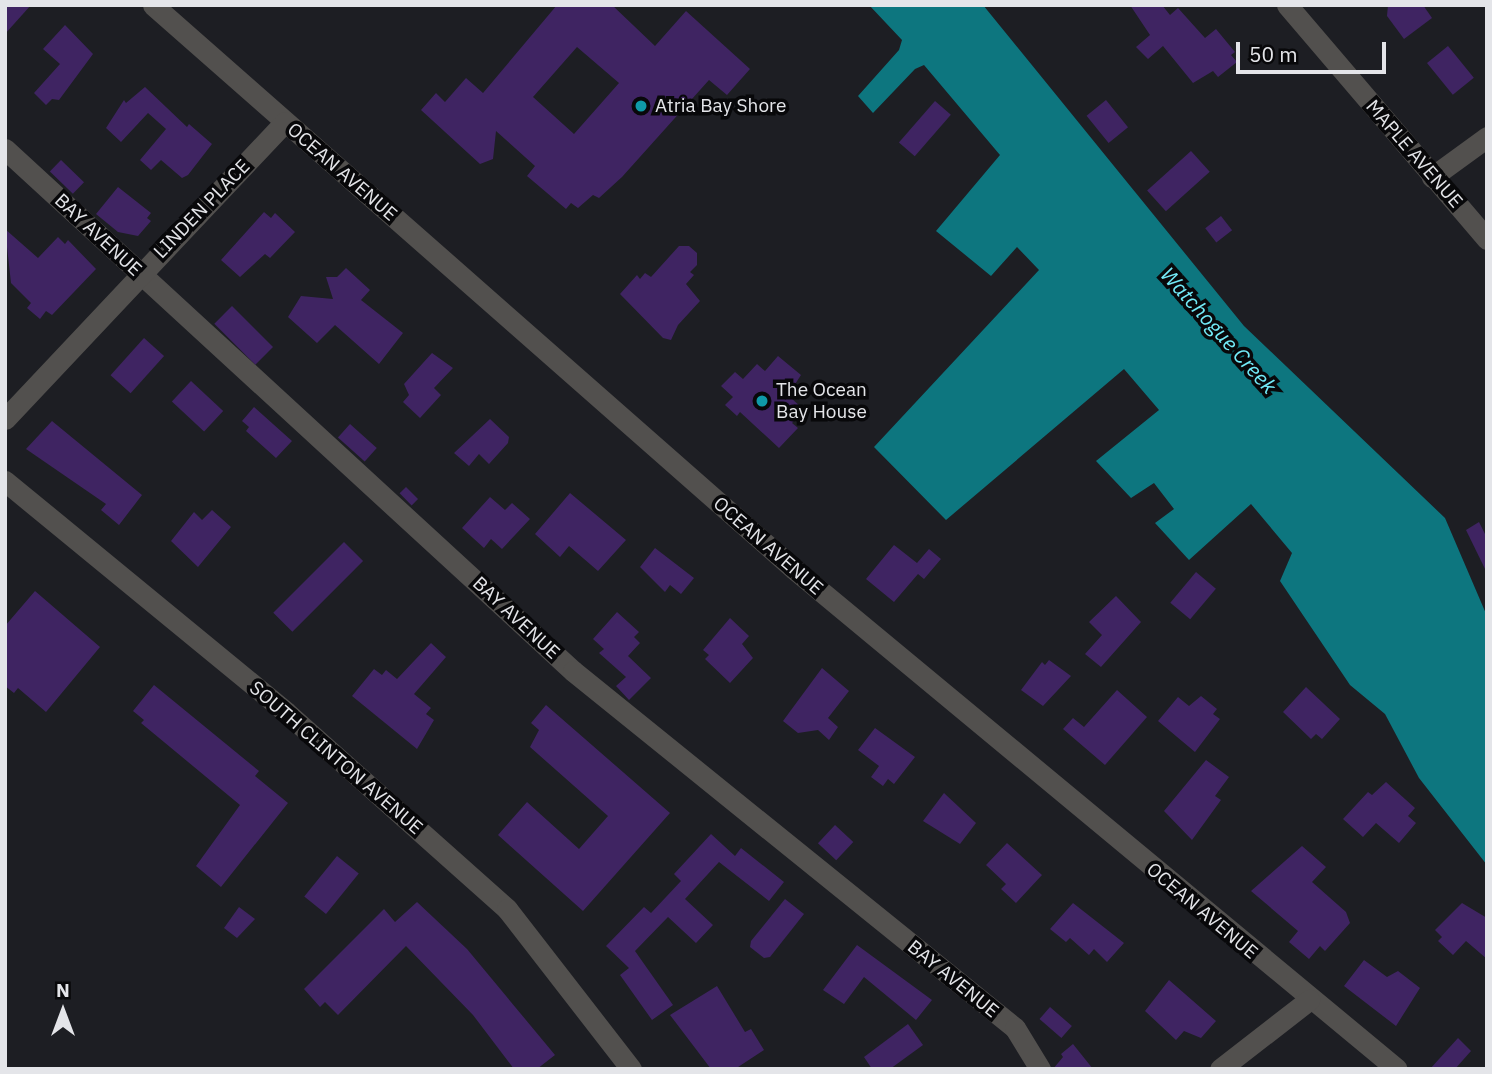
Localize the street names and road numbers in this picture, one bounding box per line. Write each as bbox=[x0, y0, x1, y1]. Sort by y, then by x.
street label: MAPLE AVENUE bbox=[1361, 95, 1467, 213]
street label: OCEAN AVENUE bbox=[282, 118, 402, 226]
street label: LINDEN PLACE bbox=[149, 155, 255, 263]
street label: BAY AVENUE bbox=[50, 189, 146, 281]
street label: OCEAN AVENUE bbox=[708, 492, 828, 600]
street label: BAY AVENUE bbox=[468, 572, 564, 664]
street label: SOUTH CLINTON AVENUE bbox=[245, 677, 427, 839]
street label: OCEAN AVENUE bbox=[1142, 858, 1262, 964]
street label: BAY AVENUE bbox=[903, 935, 1003, 1023]

